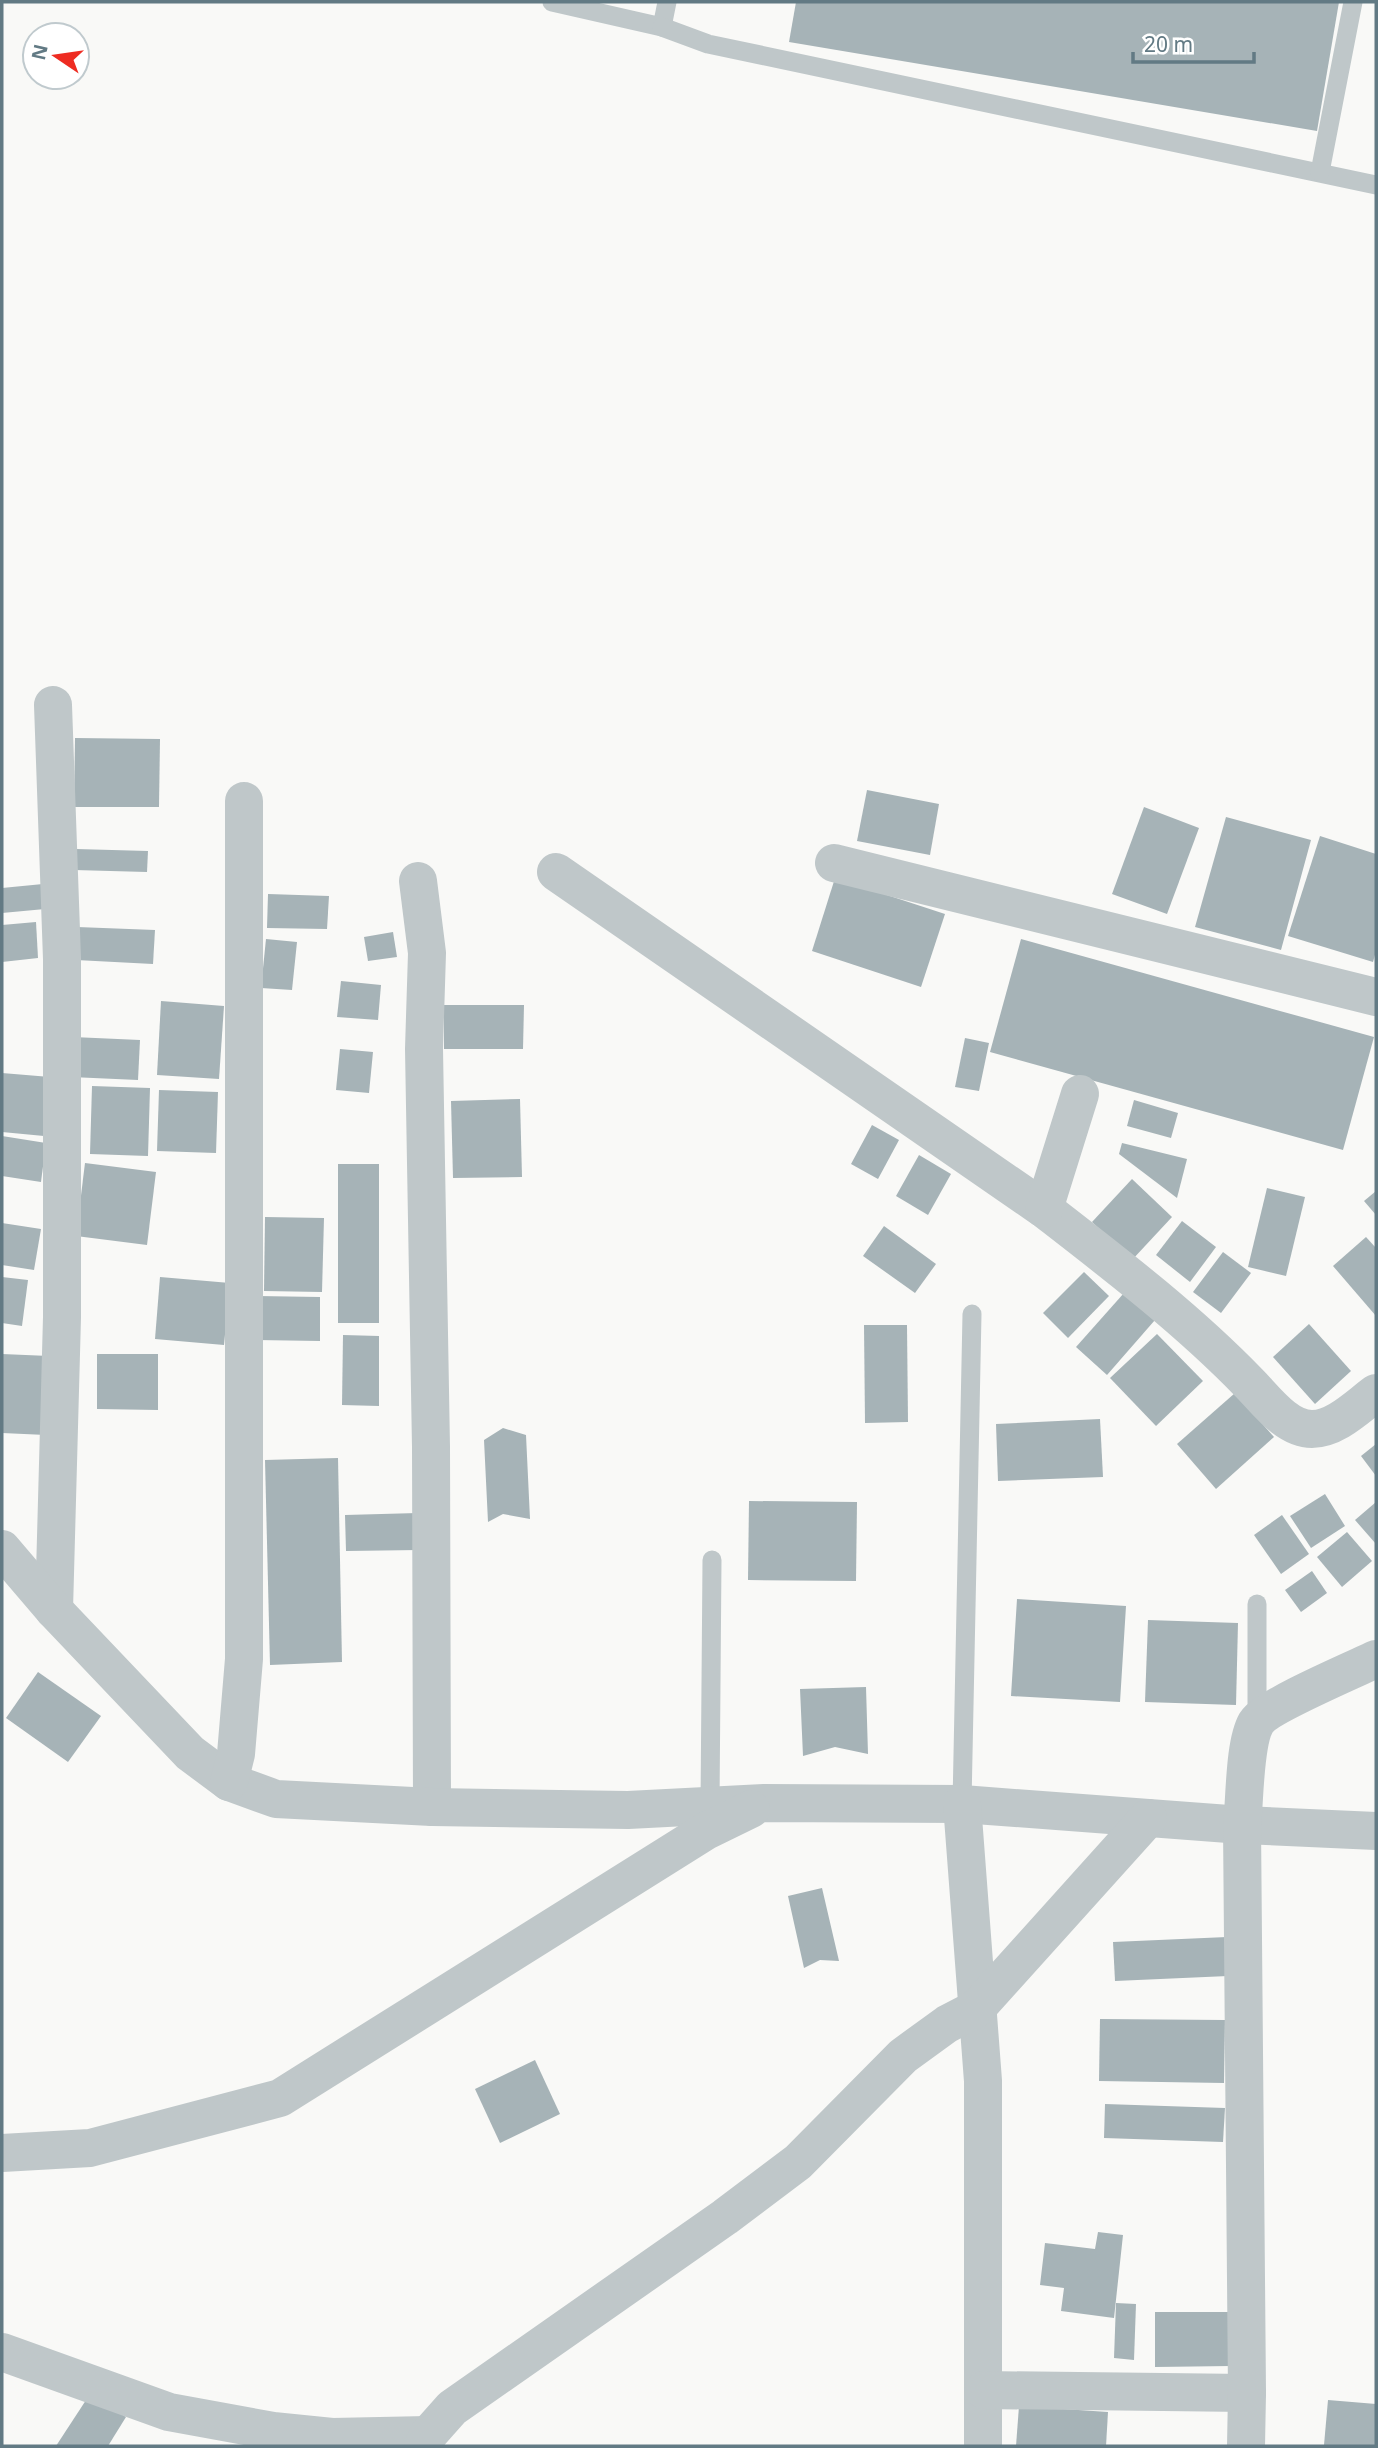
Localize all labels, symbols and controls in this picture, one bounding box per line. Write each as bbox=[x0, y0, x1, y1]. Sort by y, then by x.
north arrow bbox=[21, 21, 91, 91]
scale bar bbox=[1133, 21, 1254, 65]
text: 20 m bbox=[1144, 30, 1193, 58]
text: N bbox=[25, 42, 54, 63]

